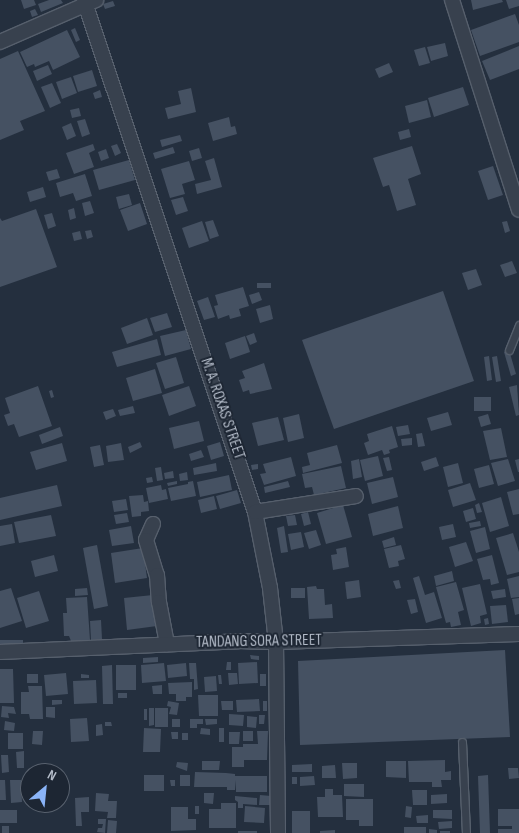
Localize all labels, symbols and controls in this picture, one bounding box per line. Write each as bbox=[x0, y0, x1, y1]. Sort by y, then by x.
street label: M. A. ROXAS STREET bbox=[196, 356, 248, 462]
street label: TANDANG SORA STREET bbox=[196, 631, 322, 653]
north arrow bbox=[20, 763, 70, 813]
text: N bbox=[45, 766, 59, 784]

